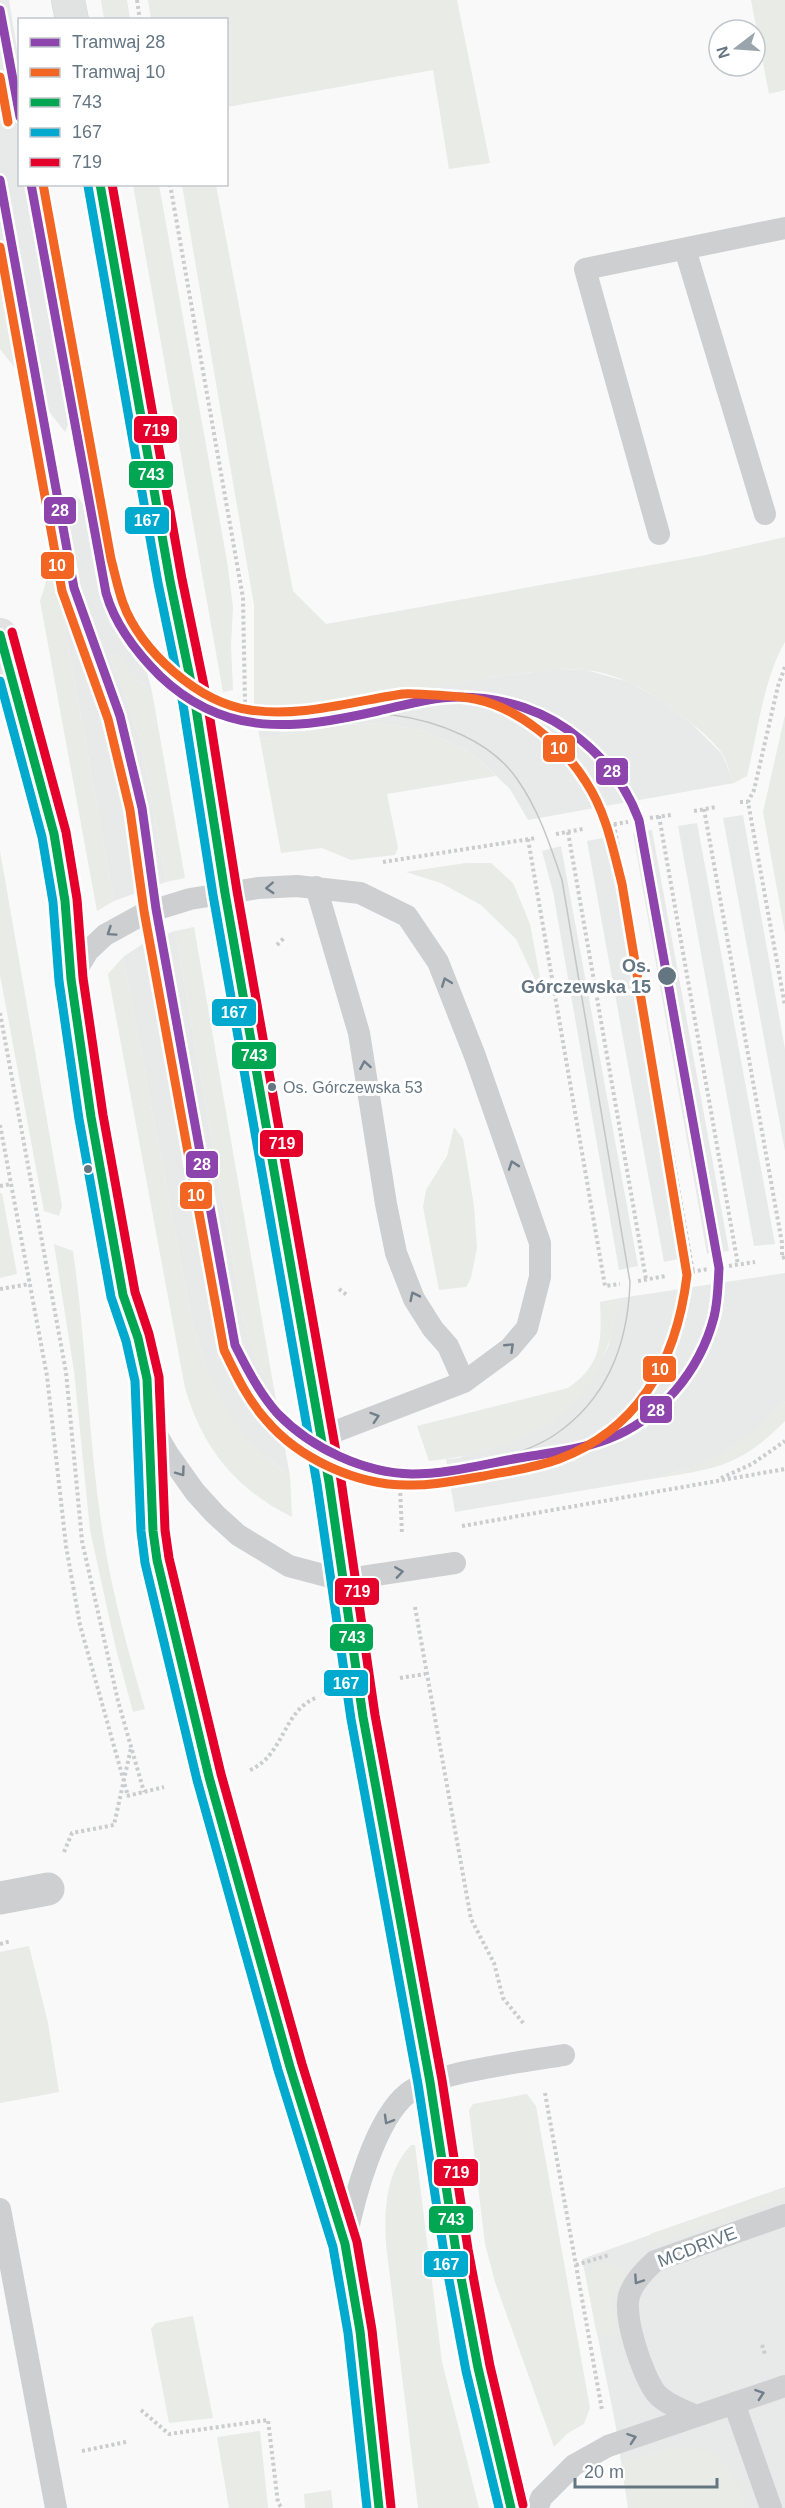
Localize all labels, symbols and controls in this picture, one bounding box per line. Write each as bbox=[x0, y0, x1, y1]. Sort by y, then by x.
legend bbox=[18, 18, 228, 186]
north arrow bbox=[707, 18, 767, 78]
text: Tramwaj 28 bbox=[72, 32, 165, 52]
text: N bbox=[713, 44, 733, 60]
text: Tramwaj 10 bbox=[72, 62, 165, 82]
text: 743 bbox=[72, 92, 102, 112]
text: 167 bbox=[72, 122, 102, 142]
text: 719 bbox=[72, 152, 102, 172]
line badge: 719 bbox=[133, 415, 178, 444]
text: 719 bbox=[143, 422, 169, 439]
line badge: 743 bbox=[128, 460, 174, 489]
text: 743 bbox=[138, 466, 164, 483]
line badge: 28 bbox=[43, 496, 77, 525]
text: 28 bbox=[51, 502, 69, 519]
line badge: 167 bbox=[124, 506, 170, 535]
text: 167 bbox=[134, 512, 160, 529]
line badge: 10 bbox=[40, 551, 75, 580]
text: 10 bbox=[48, 557, 66, 574]
line badge: 10 bbox=[542, 734, 576, 763]
text: 10 bbox=[550, 740, 568, 757]
line badge: 28 bbox=[595, 757, 629, 786]
text: 28 bbox=[603, 763, 621, 780]
one-way arrow bbox=[266, 881, 275, 894]
one-way arrow bbox=[107, 925, 118, 936]
place label: Os. Górczewska 15 bbox=[521, 956, 651, 997]
marker: Os. Górczewska 15 bbox=[656, 965, 678, 987]
one-way arrow bbox=[440, 977, 453, 987]
line badge: 167 bbox=[211, 998, 257, 1027]
text: 167 bbox=[221, 1004, 247, 1021]
line badge: 743 bbox=[231, 1041, 277, 1070]
text: 743 bbox=[241, 1047, 267, 1064]
one-way arrow bbox=[359, 1061, 372, 1071]
place label: Os. Górczewska 53 bbox=[283, 1079, 423, 1096]
marker: Os. Górczewska 53 bbox=[266, 1081, 278, 1093]
line badge: 719 bbox=[259, 1129, 304, 1158]
text: 719 bbox=[269, 1135, 295, 1152]
line badge: 28 bbox=[185, 1150, 219, 1179]
text: 28 bbox=[193, 1156, 211, 1173]
one-way arrow bbox=[508, 1160, 520, 1171]
unlabelled marker bbox=[82, 1163, 94, 1175]
line badge: 10 bbox=[179, 1181, 213, 1210]
text: 10 bbox=[187, 1187, 205, 1204]
one-way arrow bbox=[409, 1291, 421, 1302]
one-way arrow bbox=[503, 1343, 513, 1354]
line badge: 10 bbox=[642, 1355, 677, 1383]
text: 10 bbox=[651, 1361, 669, 1378]
line badge: 28 bbox=[639, 1395, 673, 1424]
text: 28 bbox=[647, 1402, 665, 1419]
one-way arrow bbox=[369, 1411, 380, 1424]
one-way arrow bbox=[174, 1466, 185, 1477]
one-way arrow bbox=[394, 1566, 403, 1578]
line badge: 719 bbox=[334, 1577, 380, 1606]
text: 719 bbox=[344, 1583, 370, 1600]
line badge: 743 bbox=[329, 1623, 374, 1652]
text: 743 bbox=[339, 1629, 365, 1646]
line badge: 167 bbox=[323, 1669, 369, 1697]
text: 167 bbox=[333, 1675, 359, 1692]
one-way arrow bbox=[383, 2113, 395, 2124]
line badge: 719 bbox=[433, 2158, 479, 2187]
text: 719 bbox=[443, 2164, 469, 2181]
line badge: 743 bbox=[428, 2205, 474, 2234]
text: 743 bbox=[438, 2211, 464, 2228]
street label: MCDRIVE bbox=[655, 2223, 739, 2271]
line badge: 167 bbox=[423, 2250, 469, 2278]
text: 167 bbox=[433, 2256, 459, 2273]
one-way arrow bbox=[634, 2273, 645, 2284]
one-way arrow bbox=[754, 2389, 765, 2402]
one-way arrow bbox=[626, 2432, 637, 2445]
scale bar bbox=[575, 2451, 718, 2489]
text: 20 m bbox=[584, 2462, 624, 2482]

